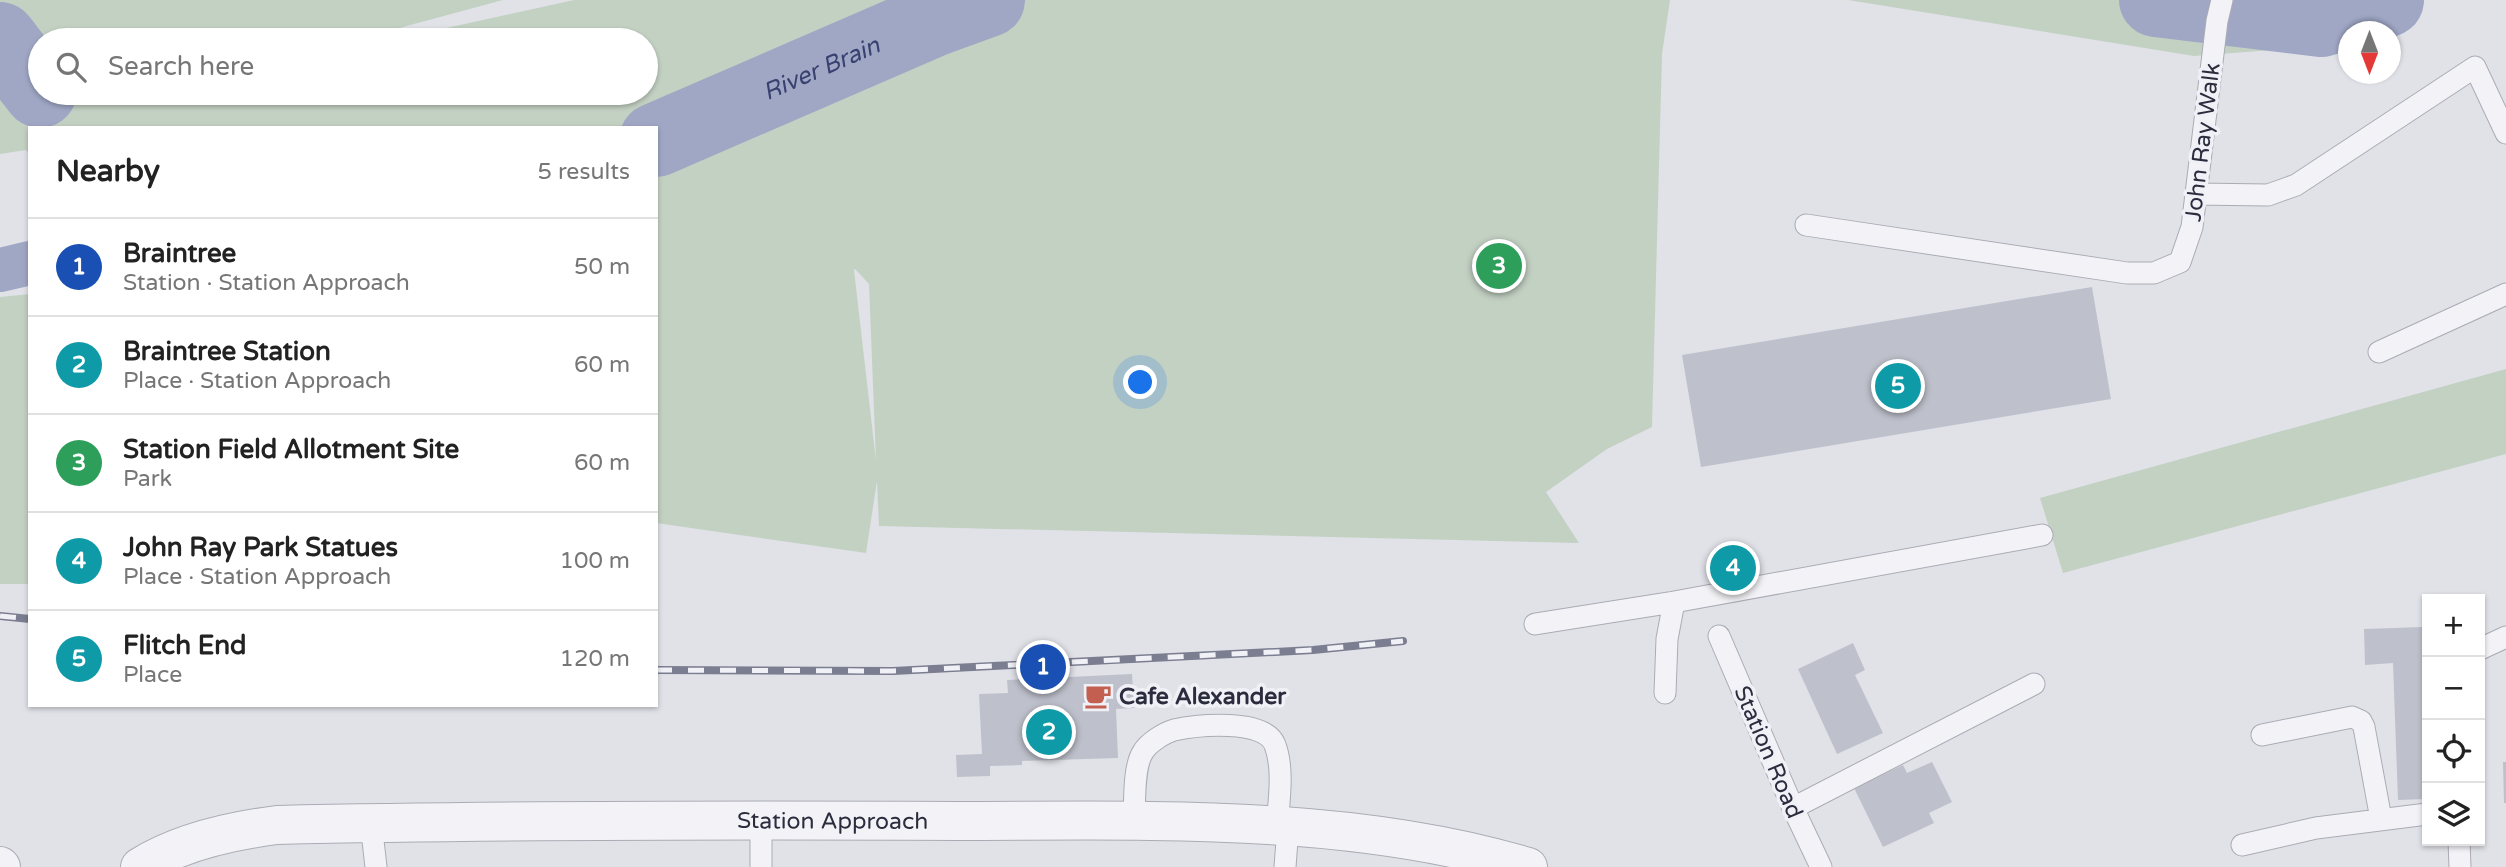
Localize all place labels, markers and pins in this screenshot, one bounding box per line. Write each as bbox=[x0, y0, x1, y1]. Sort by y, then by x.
pin: 3 bbox=[1476, 240, 1522, 292]
pin: 5 bbox=[1875, 360, 1921, 412]
pin: 4 bbox=[1710, 542, 1756, 594]
pin: 1 bbox=[1020, 641, 1066, 693]
cafe icon: Cafe Alexander bbox=[1083, 681, 1113, 711]
place label: Cafe Alexander bbox=[1119, 683, 1287, 711]
pin: 2 bbox=[1026, 706, 1072, 758]

